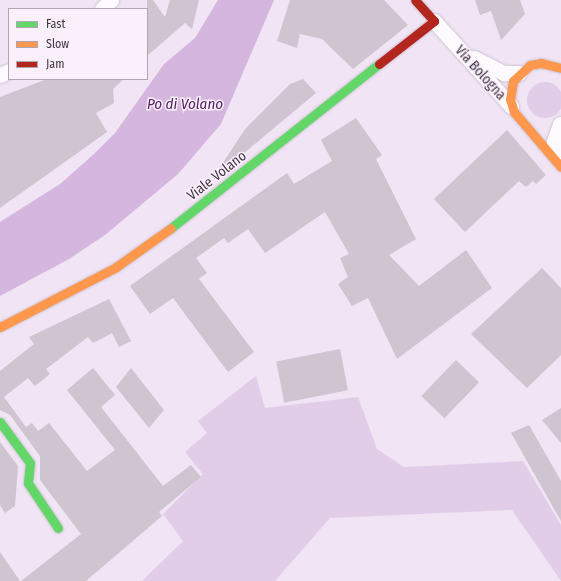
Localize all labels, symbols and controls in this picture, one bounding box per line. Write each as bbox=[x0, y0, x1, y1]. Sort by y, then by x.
legend bbox=[8, 8, 148, 80]
text: Fast bbox=[46, 17, 65, 31]
text: Slow bbox=[46, 37, 69, 51]
street label: Via Bologna bbox=[451, 42, 509, 104]
text: Jam bbox=[46, 57, 64, 71]
water label: Po di Volano bbox=[147, 96, 223, 114]
street label: Viale Volano bbox=[184, 148, 250, 204]

